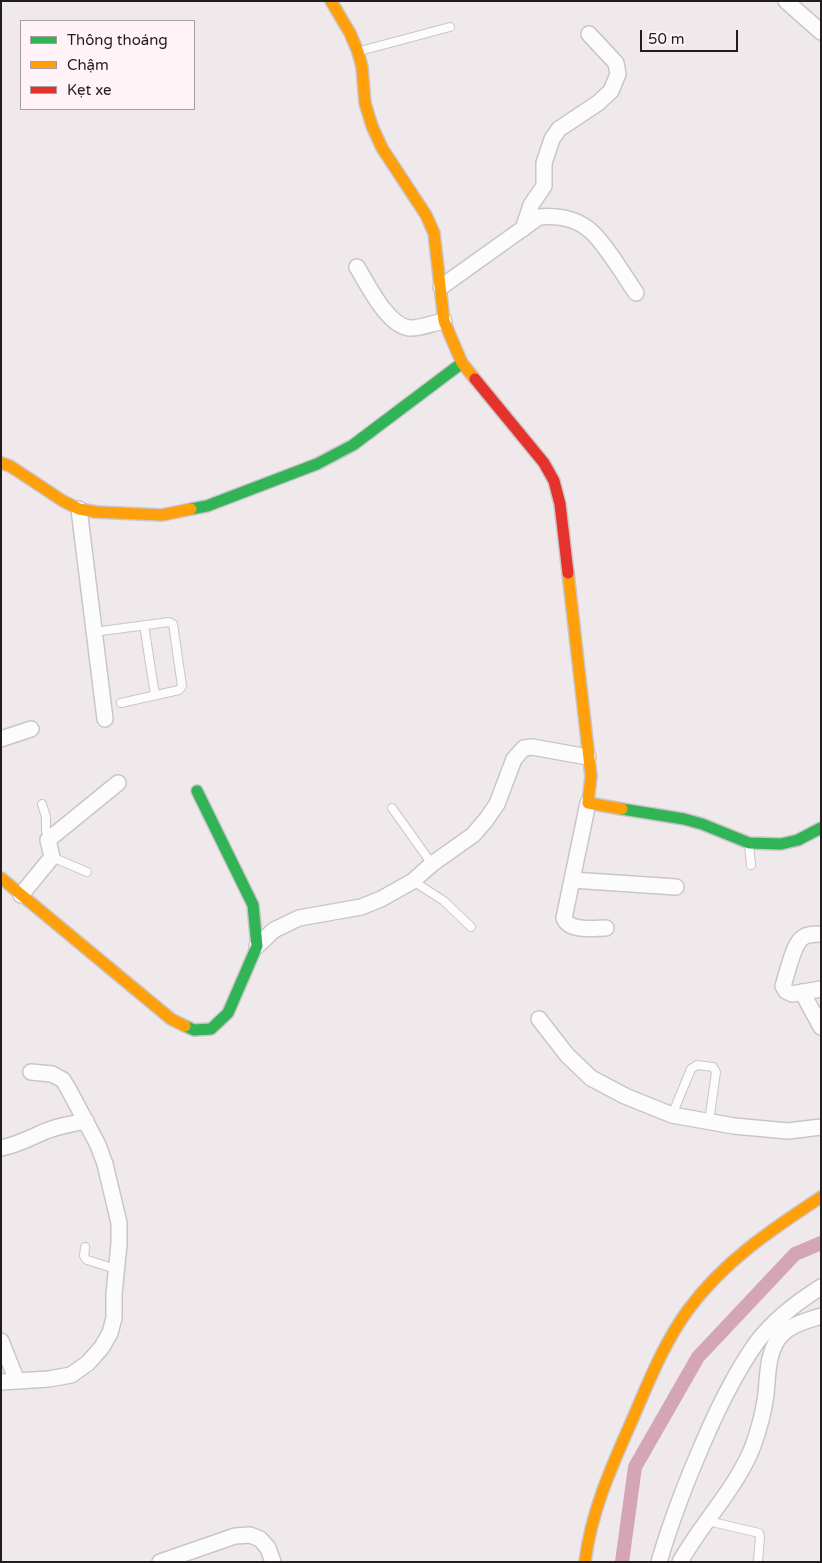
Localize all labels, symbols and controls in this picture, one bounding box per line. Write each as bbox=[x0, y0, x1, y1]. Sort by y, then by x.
legend bbox=[20, 20, 195, 110]
scale bar bbox=[642, 20, 740, 52]
text: 50 m bbox=[648, 30, 685, 48]
text: Thông thoáng bbox=[67, 31, 168, 49]
text: Chậm bbox=[67, 56, 109, 74]
text: Kẹt xe bbox=[67, 81, 112, 99]

